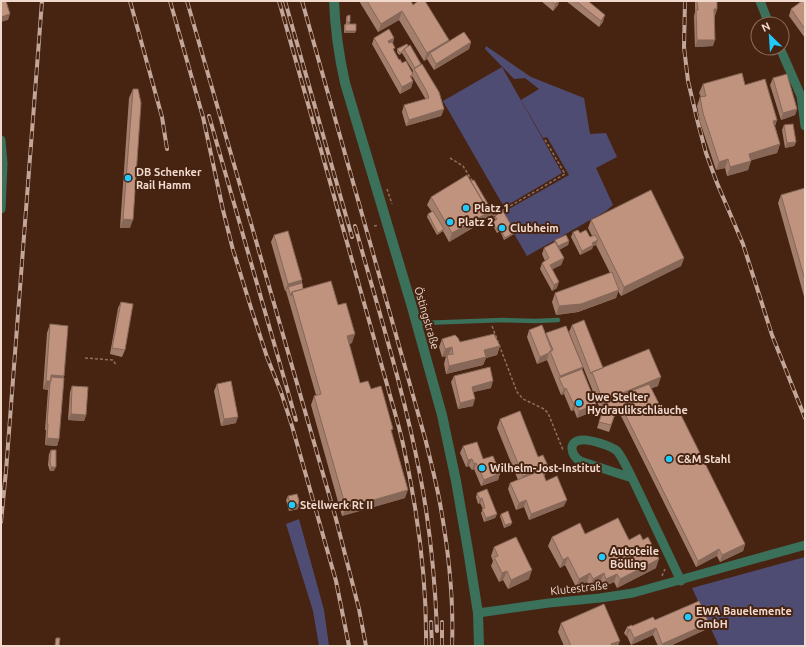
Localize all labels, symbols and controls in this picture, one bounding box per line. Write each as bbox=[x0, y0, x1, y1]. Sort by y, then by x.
north arrow bbox=[750, 16, 790, 56]
text: N bbox=[760, 20, 772, 34]
place label: DB Schenker Rail Hamm bbox=[136, 166, 202, 191]
marker: DB Schenker Rail Hamm bbox=[123, 173, 133, 183]
place label: Platz 1 bbox=[474, 202, 509, 214]
marker: Platz 1 bbox=[461, 203, 471, 213]
place label: Platz 2 bbox=[458, 216, 493, 228]
marker: Platz 2 bbox=[445, 217, 455, 227]
place label: Clubheim bbox=[510, 222, 559, 234]
marker: Clubheim bbox=[497, 223, 507, 233]
street label: Östingstraße bbox=[412, 285, 442, 351]
place label: Uwe Stelter Hydraulikschläuche bbox=[587, 391, 688, 416]
marker: Uwe Stelter Hydraulikschläuche bbox=[574, 398, 584, 408]
place label: C&M Stahl bbox=[677, 453, 731, 465]
marker: C&M Stahl bbox=[664, 454, 674, 464]
place label: Wilhelm-Jost-Institut bbox=[490, 462, 601, 474]
marker: Wilhelm-Jost-Institut bbox=[477, 463, 487, 473]
place label: Stellwerk Rt II bbox=[300, 499, 373, 511]
marker: Stellwerk Rt II bbox=[287, 500, 297, 510]
place label: Autoteile Bölling bbox=[610, 545, 659, 570]
marker: Autoteile Bölling bbox=[597, 552, 607, 562]
street label: Klutestraße bbox=[550, 579, 608, 597]
place label: EWA Bauelemente GmbH bbox=[696, 605, 792, 630]
marker: EWA Bauelemente GmbH bbox=[683, 612, 693, 622]

